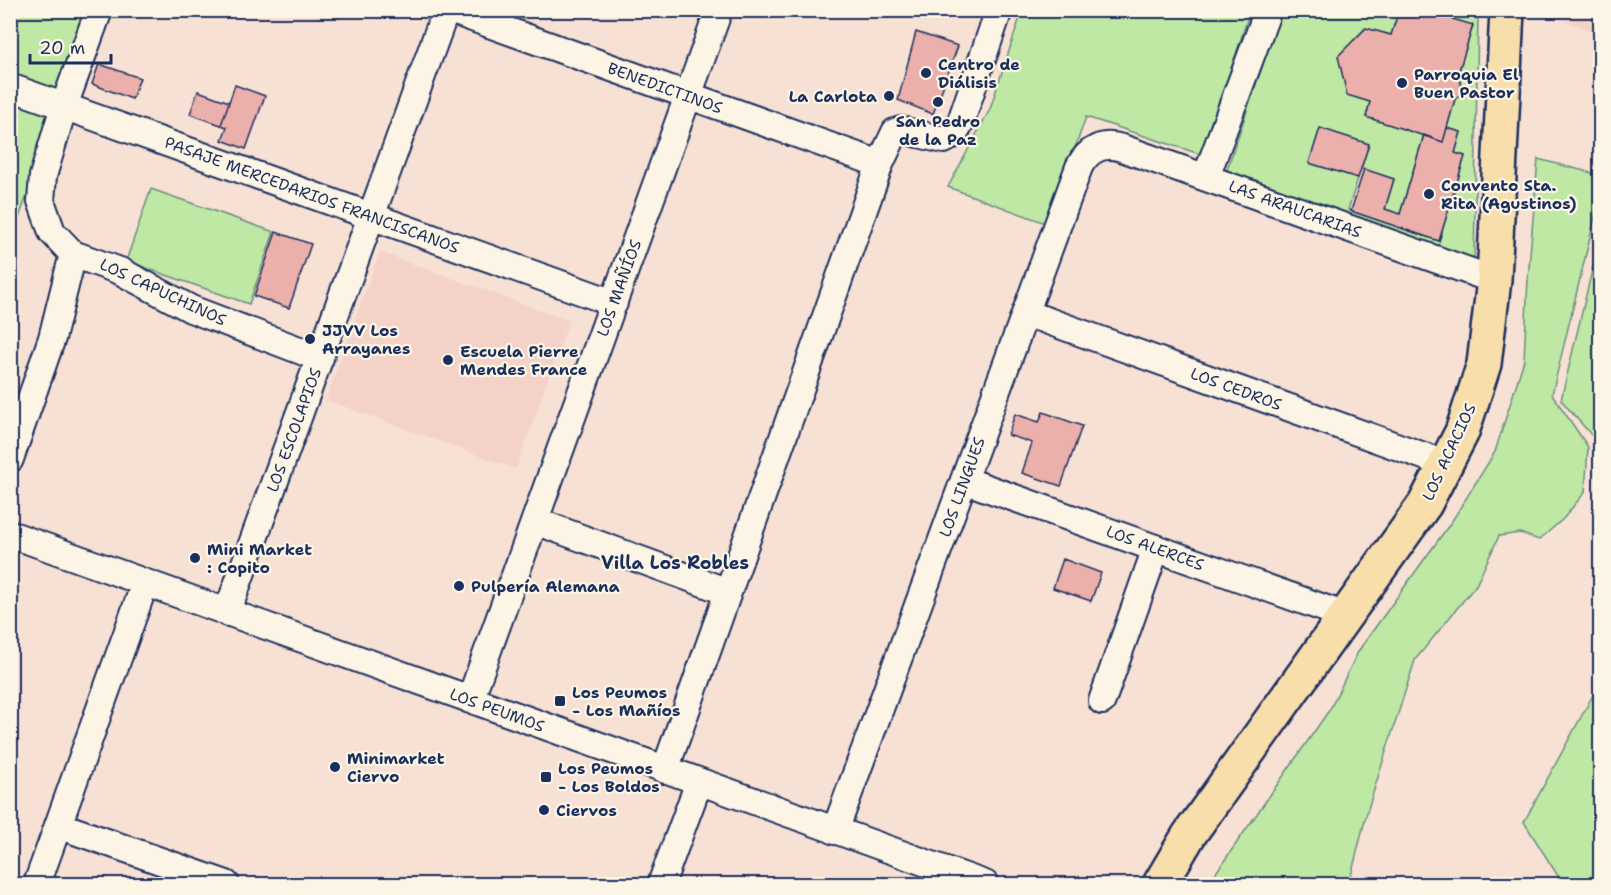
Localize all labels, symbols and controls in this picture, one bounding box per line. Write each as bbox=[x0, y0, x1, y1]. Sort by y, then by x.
scale bar bbox=[30, 27, 111, 65]
text: 20 m bbox=[39, 36, 85, 60]
place label: Centro de Diálisis bbox=[938, 54, 1020, 93]
street label: BENEDICTINOS bbox=[605, 57, 725, 119]
place label: Parroquia El Buen Pastor bbox=[1414, 64, 1519, 103]
marker: Centro de Diálisis bbox=[919, 66, 933, 80]
marker: Parroquia El Buen Pastor bbox=[1395, 76, 1409, 90]
place label: La Carlota bbox=[789, 86, 877, 107]
marker: La Carlota bbox=[882, 89, 896, 103]
marker: San Pedro de la Paz bbox=[931, 95, 945, 109]
place label: San Pedro de la Paz bbox=[896, 111, 980, 150]
street label: PASAJE MERCEDARIOS FRANCISCANOS bbox=[162, 132, 462, 258]
street label: LAS ARAUCARIAS bbox=[1226, 175, 1364, 243]
place label: Convento Sta. Rita (Agustinos) bbox=[1441, 175, 1576, 214]
marker: Convento Sta. Rita (Agustinos) bbox=[1422, 187, 1436, 201]
street label: LOS MAÑÍOS bbox=[591, 236, 646, 339]
street label: LOS CAPUCHINOS bbox=[96, 254, 230, 331]
place label: JJVV Los Arrayanes bbox=[322, 320, 410, 359]
marker: JJVV Los Arrayanes bbox=[303, 332, 317, 346]
place label: Escuela Pierre Mendes France bbox=[460, 341, 588, 380]
marker: Escuela Pierre Mendes France bbox=[441, 353, 455, 367]
street label: LOS CEDROS bbox=[1188, 363, 1285, 415]
street label: LOS ESCOLAPIOS bbox=[262, 365, 326, 495]
street label: LOS ACACIOS bbox=[1417, 400, 1481, 504]
street label: LOS LINGUES bbox=[934, 434, 990, 540]
street label: LOS ALERCES bbox=[1103, 521, 1207, 575]
place label: Mini Market : Copito bbox=[207, 539, 312, 578]
marker: Mini Market : Copito bbox=[188, 551, 202, 565]
district label: Villa Los Robles bbox=[601, 551, 749, 575]
place label: Pulpería Alemana bbox=[471, 576, 620, 597]
marker: Pulpería Alemana bbox=[452, 579, 466, 593]
place label: Los Peumos - Los Mañíos bbox=[572, 682, 680, 721]
street label: LOS PEUMOS bbox=[447, 683, 547, 737]
marker: Los Peumos - Los Mañíos bbox=[553, 694, 567, 708]
place label: Minimarket Ciervo bbox=[347, 748, 445, 787]
place label: Los Peumos - Los Boldos bbox=[558, 758, 660, 797]
marker: Minimarket Ciervo bbox=[328, 760, 342, 774]
marker: Los Peumos - Los Boldos bbox=[539, 770, 553, 784]
place label: Ciervos bbox=[556, 800, 617, 821]
marker: Ciervos bbox=[537, 803, 551, 817]

